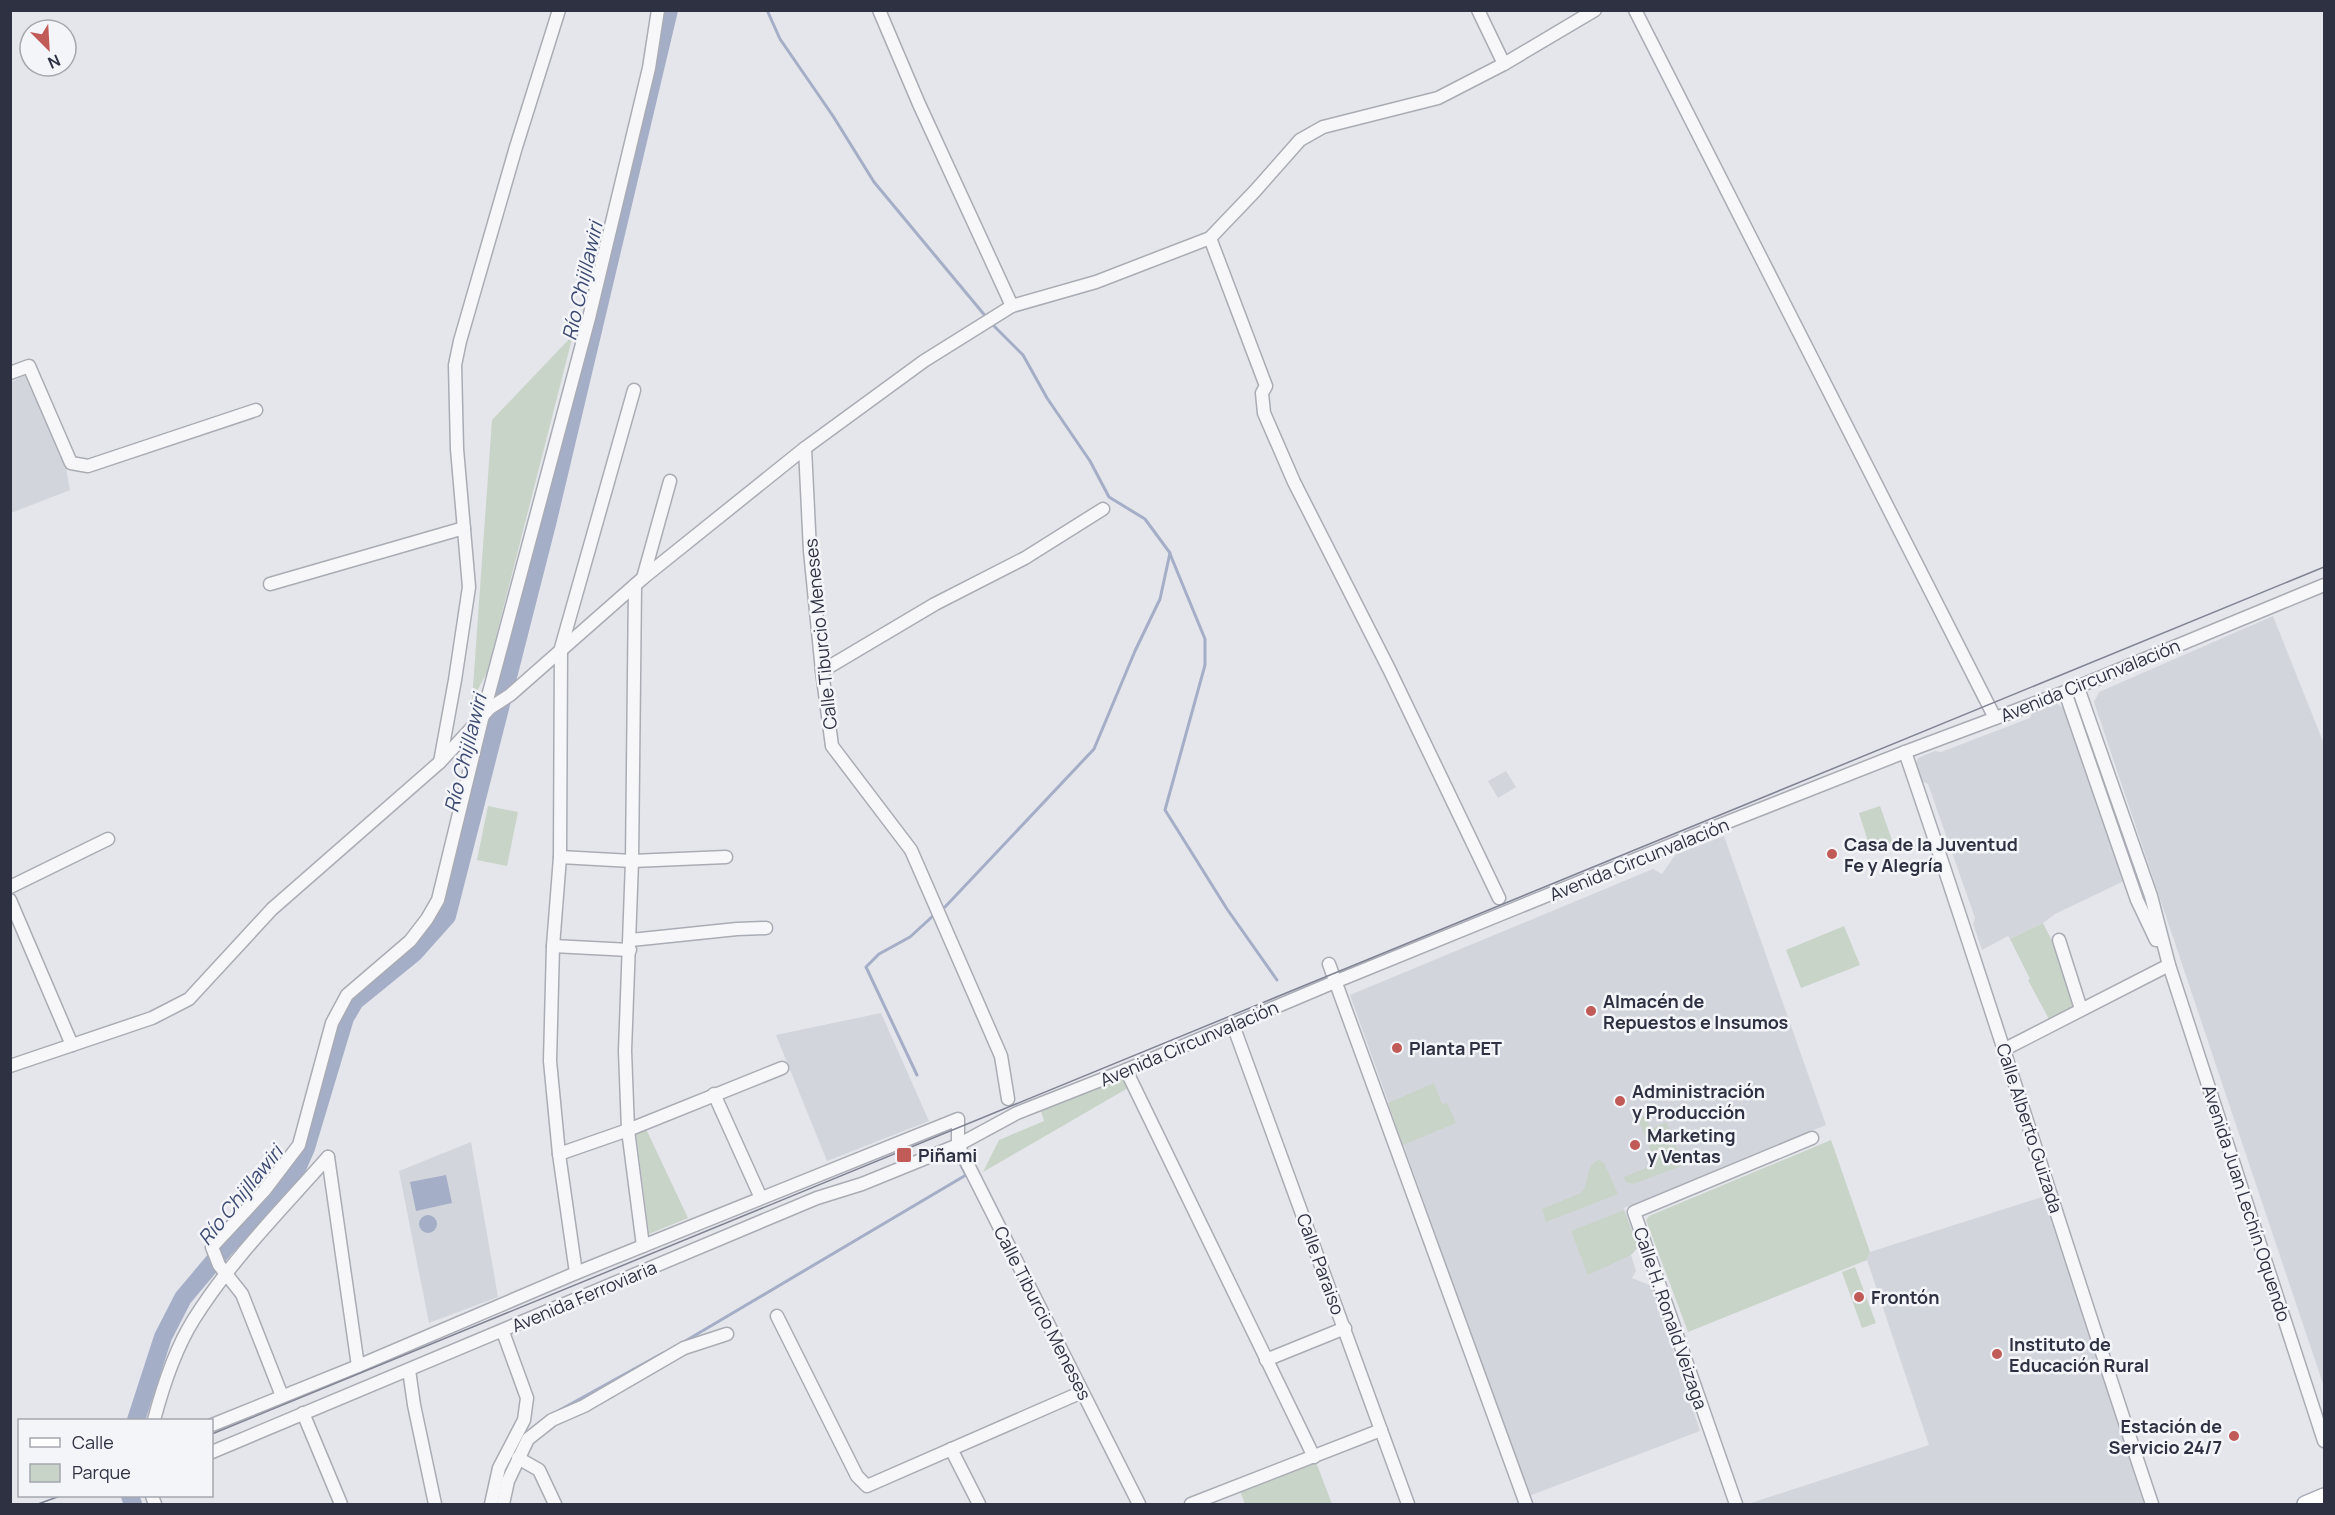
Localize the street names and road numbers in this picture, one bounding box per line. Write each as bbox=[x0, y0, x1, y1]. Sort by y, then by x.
street label: Calle Tiburcio Meneses bbox=[798, 537, 842, 731]
street label: Avenida Circunvalación bbox=[1997, 633, 2183, 727]
street label: Avenida Circunvalación bbox=[1546, 812, 1732, 906]
street label: Avenida Circunvalación bbox=[1096, 995, 1282, 1091]
street label: Calle Alberto Guizada bbox=[1991, 1040, 2069, 1216]
street label: Avenida Juan Lechín Oquendo bbox=[2197, 1082, 2297, 1324]
street label: Calle Paraiso bbox=[1292, 1210, 1350, 1318]
street label: Calle Tiburcio Meneses bbox=[989, 1222, 1097, 1404]
street label: Calle H. Ronald Veizaga bbox=[1629, 1224, 1713, 1412]
street label: Avenida Ferroviaria bbox=[508, 1255, 660, 1337]

